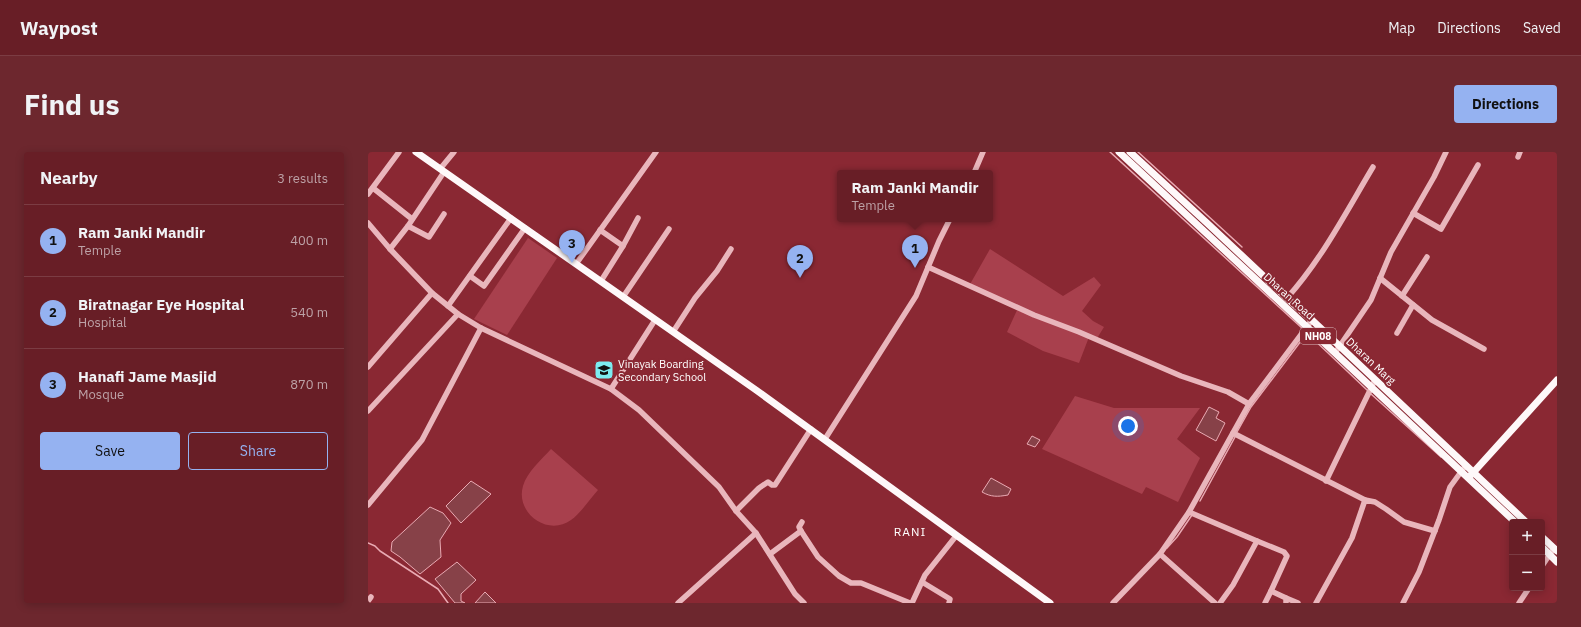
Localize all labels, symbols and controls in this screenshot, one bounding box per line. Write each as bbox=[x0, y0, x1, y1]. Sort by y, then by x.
text: Waypost bbox=[20, 16, 98, 40]
text: Map bbox=[1388, 19, 1415, 37]
text: Directions bbox=[1437, 19, 1501, 37]
text: Saved bbox=[1523, 19, 1561, 37]
button: Directions bbox=[1454, 85, 1557, 123]
text: Find us bbox=[24, 86, 120, 123]
text: Nearby bbox=[40, 167, 98, 189]
text: 3 results bbox=[277, 170, 328, 187]
popup bbox=[837, 170, 993, 222]
text: Ram Janki Mandir bbox=[851, 178, 979, 197]
text: Temple bbox=[851, 197, 895, 214]
text: Ram Janki Mandir bbox=[78, 223, 205, 242]
pin: 3 bbox=[559, 230, 585, 263]
text: 1 bbox=[49, 232, 57, 249]
text: 400 m bbox=[290, 232, 328, 249]
pin: 1 bbox=[902, 235, 928, 268]
text: Temple bbox=[78, 242, 121, 259]
pin: 2 bbox=[787, 245, 813, 278]
street label: Dharan Road bbox=[1261, 270, 1317, 322]
text: Biratnagar Eye Hospital bbox=[78, 295, 244, 314]
text: 2 bbox=[49, 304, 57, 321]
text: 540 m bbox=[290, 304, 328, 321]
text: Hospital bbox=[78, 314, 127, 331]
road number: NH08 bbox=[1300, 328, 1336, 344]
street label: Dharan Marg bbox=[1343, 335, 1399, 388]
place label: Vinayak Boarding Secondary School bbox=[618, 357, 706, 384]
school or university icon: Vinayak Boarding Secondary School bbox=[593, 359, 615, 381]
text: Hanafi Jame Masjid bbox=[78, 367, 217, 386]
text: 3 bbox=[49, 376, 57, 393]
text: 870 m bbox=[290, 376, 328, 393]
text: Mosque bbox=[78, 386, 124, 403]
your location bbox=[1118, 416, 1138, 436]
button: Save bbox=[40, 432, 180, 470]
button: Share bbox=[188, 432, 328, 470]
map controls bbox=[1509, 519, 1545, 591]
button: + bbox=[1509, 519, 1545, 555]
district label: RANI bbox=[894, 524, 926, 539]
button: − bbox=[1509, 555, 1545, 591]

